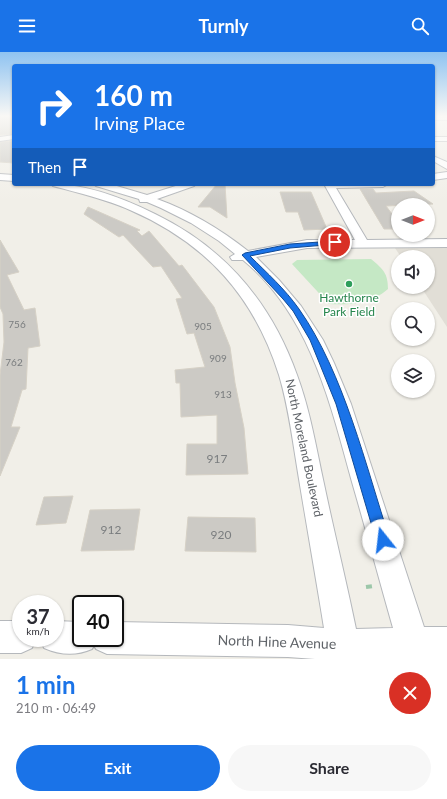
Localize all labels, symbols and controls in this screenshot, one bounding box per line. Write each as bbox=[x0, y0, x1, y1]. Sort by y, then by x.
icon: menu bbox=[16, 15, 38, 37]
text: Turnly bbox=[198, 15, 249, 37]
icon: search bbox=[409, 15, 431, 37]
text: 160 m bbox=[94, 78, 173, 112]
icon: right bbox=[28, 80, 80, 132]
text: Irving Place bbox=[94, 112, 185, 134]
icon: arrive bbox=[69, 156, 91, 178]
text: Then bbox=[28, 158, 61, 176]
north arrow bbox=[391, 198, 435, 242]
map controls bbox=[391, 198, 435, 398]
pin bbox=[318, 225, 352, 259]
icon: arrive bbox=[324, 231, 346, 253]
button: sound bbox=[391, 250, 435, 294]
marker: Hawthorne Park Field bbox=[344, 279, 354, 289]
place label: Hawthorne Park Field bbox=[319, 290, 379, 319]
button: search bbox=[391, 302, 435, 346]
house number: 756 bbox=[8, 318, 26, 330]
house number: 905 bbox=[194, 320, 212, 332]
house number: 909 bbox=[209, 352, 227, 364]
button: layers bbox=[391, 354, 435, 398]
house number: 762 bbox=[5, 356, 23, 368]
street label: North Moreland Boulevard bbox=[283, 377, 326, 518]
house number: 913 bbox=[214, 388, 232, 400]
house number: 917 bbox=[207, 451, 227, 466]
position arrow bbox=[362, 519, 404, 561]
house number: 912 bbox=[101, 522, 121, 537]
house number: 920 bbox=[211, 527, 231, 542]
speed limit sign: 40 bbox=[72, 595, 124, 647]
text: 37 bbox=[26, 604, 50, 628]
text: km/h bbox=[26, 625, 50, 637]
street label: North Hine Avenue bbox=[217, 631, 337, 652]
text: 1 min bbox=[16, 670, 76, 699]
button: close bbox=[389, 672, 431, 714]
text: 210 m · 06:49 bbox=[16, 700, 96, 716]
button: Exit bbox=[16, 745, 220, 791]
button: Share bbox=[228, 745, 431, 791]

